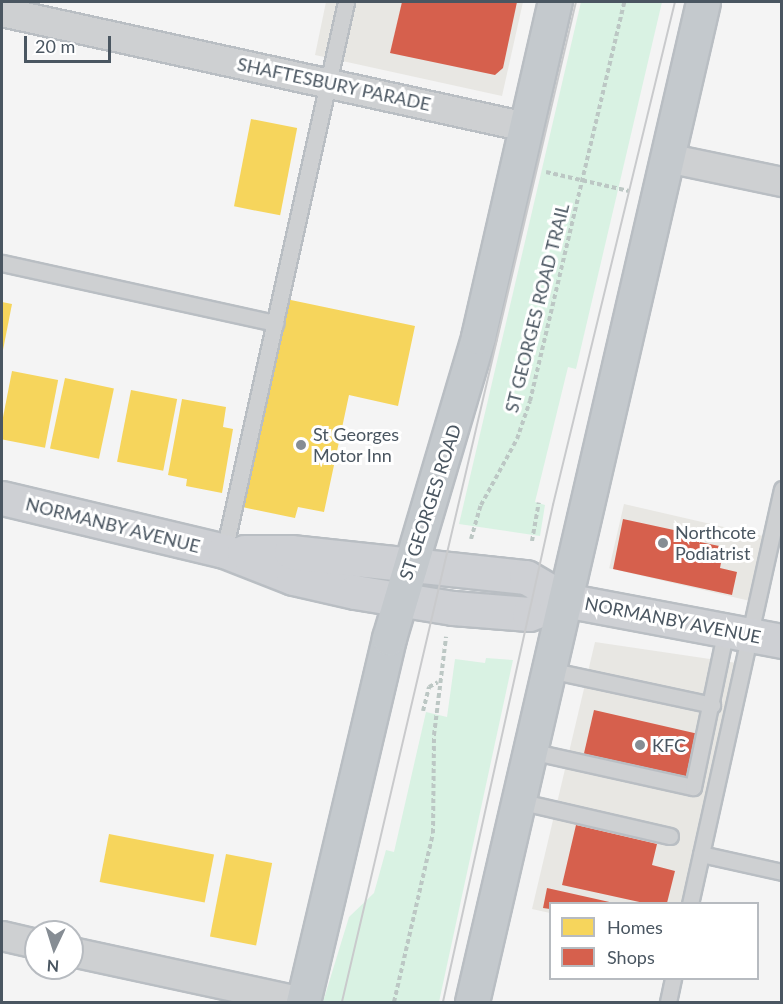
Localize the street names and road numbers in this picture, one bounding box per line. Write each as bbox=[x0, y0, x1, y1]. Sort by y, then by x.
street label: SHAFTESBURY PARADE bbox=[235, 53, 433, 115]
street label: ST GEORGES ROAD TRAIL bbox=[500, 201, 574, 415]
street label: ST GEORGES ROAD bbox=[395, 421, 465, 583]
street label: NORMANBY AVENUE bbox=[23, 493, 203, 557]
street label: NORMANBY AVENUE bbox=[582, 592, 764, 648]

